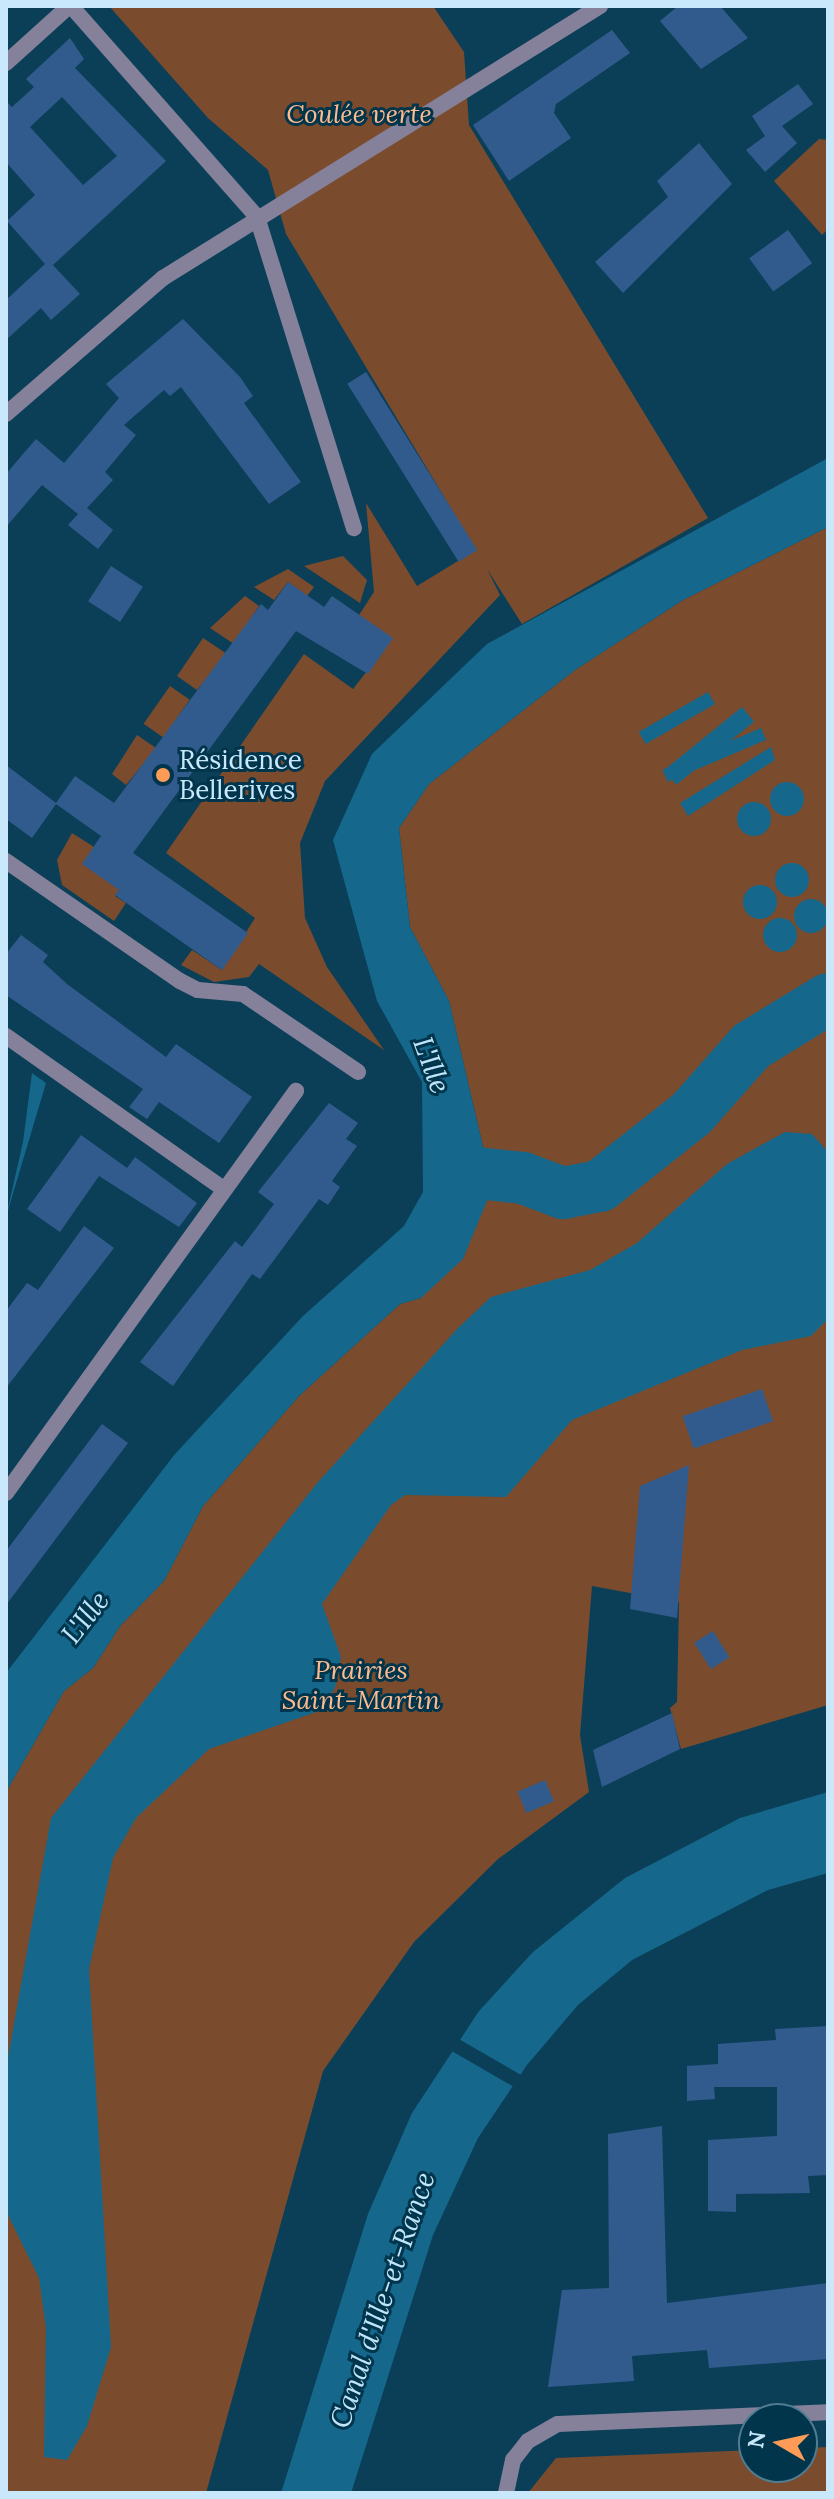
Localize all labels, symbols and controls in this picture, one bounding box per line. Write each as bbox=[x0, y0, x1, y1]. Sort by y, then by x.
park label: Coulée verte bbox=[286, 98, 432, 130]
place label: Résidence Bellerives bbox=[179, 744, 302, 806]
marker: Résidence Bellerives bbox=[154, 766, 172, 784]
water label: L'Ille bbox=[406, 1032, 458, 1098]
water label: L'Ille bbox=[54, 1584, 116, 1650]
park label: Prairies Saint-Martin bbox=[282, 1654, 440, 1716]
water label: Canal d'Ille-et-Rance bbox=[322, 2168, 442, 2432]
north arrow bbox=[738, 2403, 818, 2483]
text: N bbox=[741, 2429, 771, 2450]

